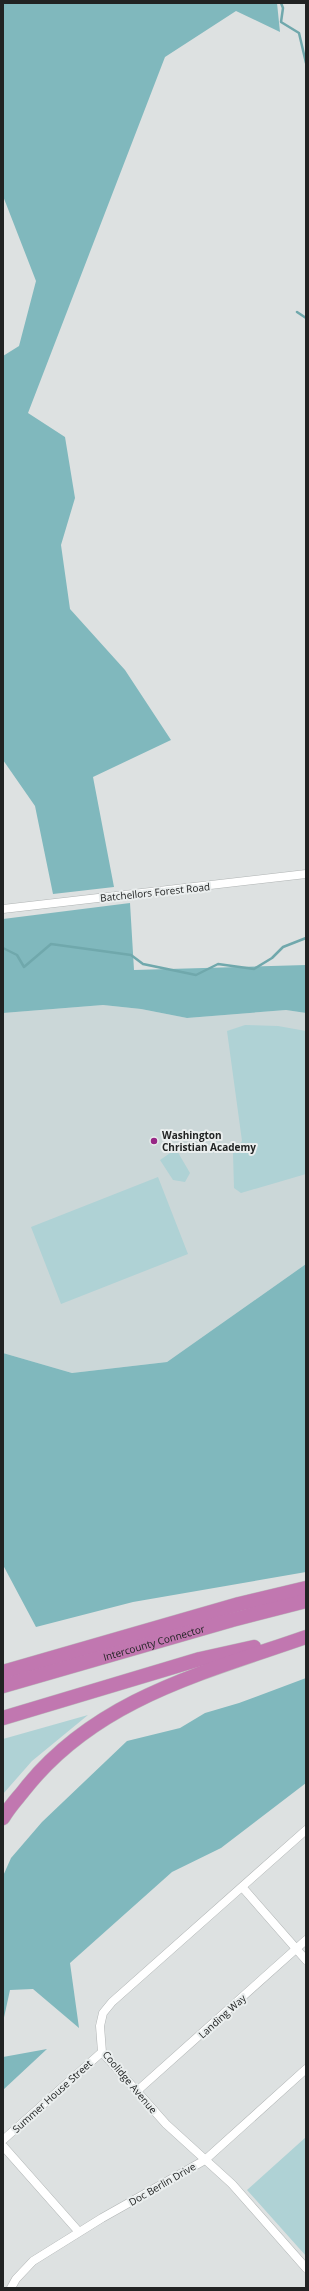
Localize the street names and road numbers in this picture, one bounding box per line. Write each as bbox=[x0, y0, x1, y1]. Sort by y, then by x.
street label: Batchellors Forest Road bbox=[99, 879, 211, 905]
street label: Intercounty Connector bbox=[101, 1621, 206, 1664]
street label: Landing Way bbox=[195, 1990, 250, 2041]
street label: Coolidge Avenue bbox=[100, 2048, 161, 2117]
street label: Summer House Street bbox=[9, 2056, 95, 2136]
street label: Doc Berlin Drive bbox=[126, 2159, 198, 2209]

